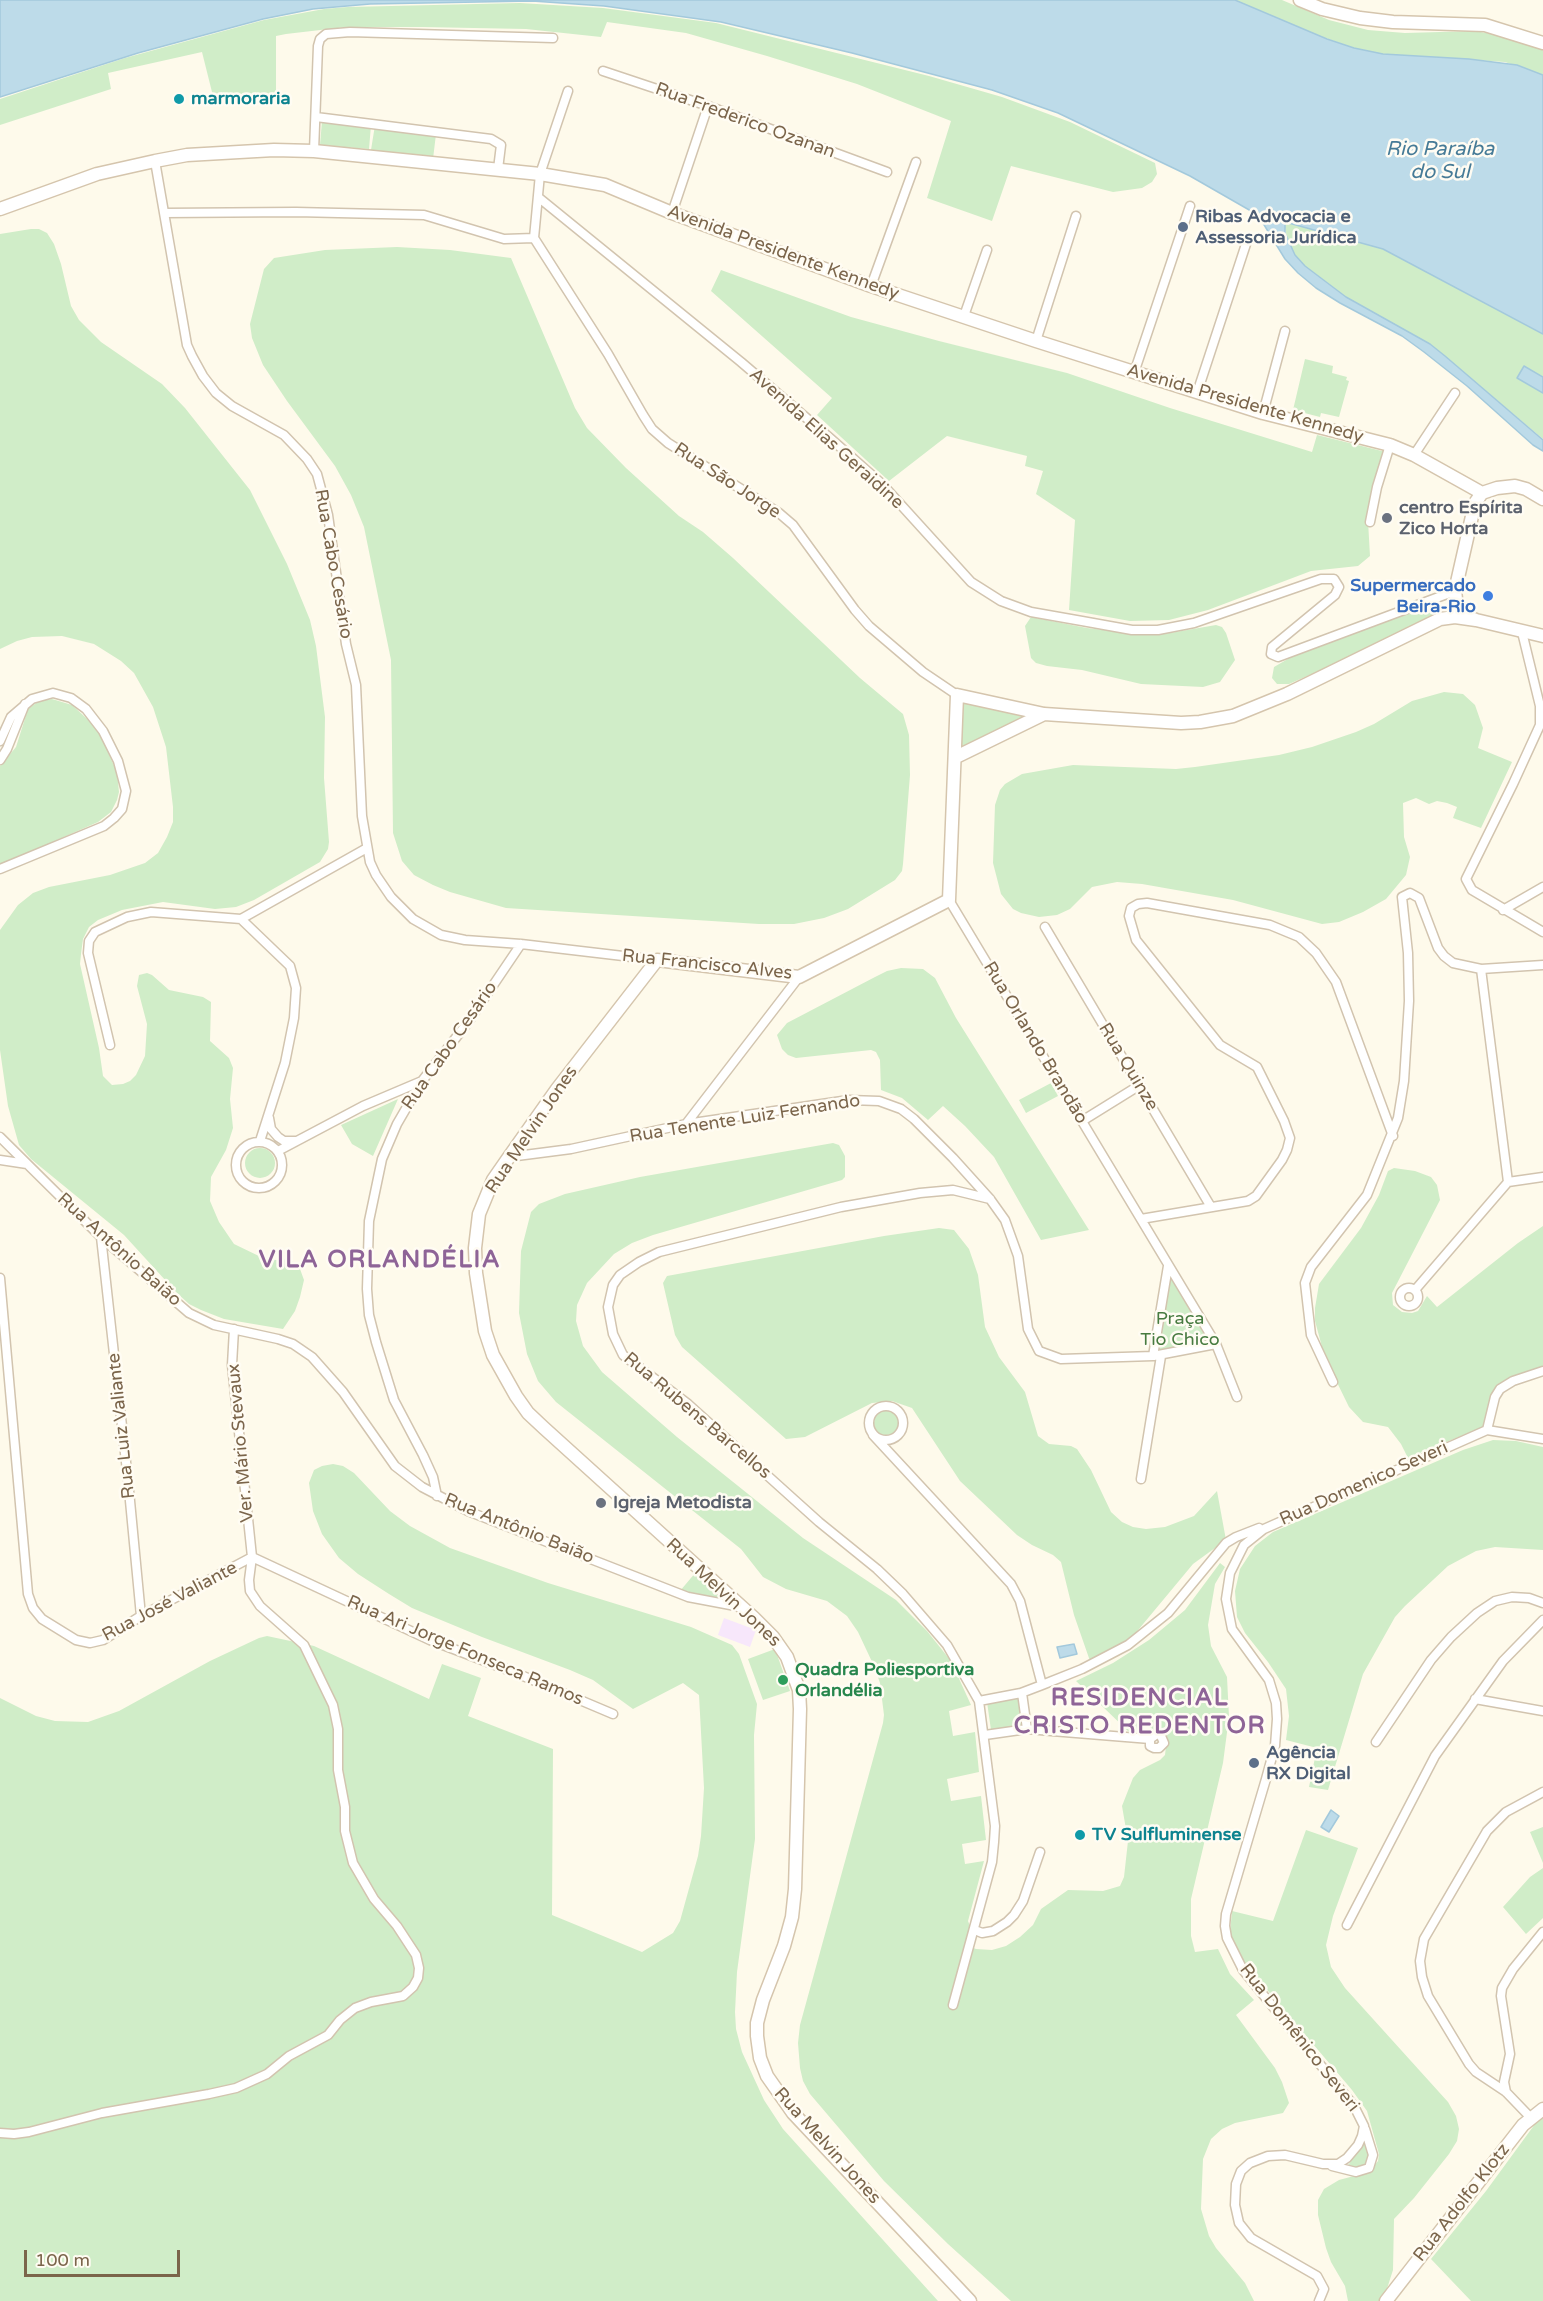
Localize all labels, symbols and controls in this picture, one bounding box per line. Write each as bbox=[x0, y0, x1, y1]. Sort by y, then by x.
street label: Rua Frederico Ozanan bbox=[652, 78, 838, 164]
place label: marmoraria bbox=[191, 88, 291, 110]
marker: marmoraria bbox=[172, 92, 186, 106]
water label: Rio Paraíba do Sul bbox=[1386, 138, 1494, 185]
street label: Avenida Presidente Kennedy bbox=[664, 201, 902, 305]
place label: Ribas Advocacia e Assessoria Jurídica bbox=[1195, 206, 1357, 248]
marker: Ribas Advocacia e Assessoria Jurídica bbox=[1176, 220, 1190, 234]
street label: Avenida Presidente Kennedy bbox=[1124, 360, 1366, 448]
street label: Avenida Elias Geraidine bbox=[744, 364, 908, 514]
street label: Rua São Jorge bbox=[670, 438, 784, 524]
street label: Rua Cabo Cesário bbox=[309, 487, 357, 641]
place label: centro Espírita Zico Horta bbox=[1399, 497, 1523, 540]
marker: centro Espírita Zico Horta bbox=[1380, 511, 1394, 525]
place label: Supermercado Beira-Rio bbox=[1350, 575, 1476, 618]
marker: Supermercado Beira-Rio bbox=[1481, 589, 1495, 603]
street label: Rua Francisco Alves bbox=[621, 945, 793, 985]
street label: Rua Orlando Brandão bbox=[978, 958, 1092, 1128]
street label: Rua Cabo Cesário bbox=[398, 978, 502, 1114]
street label: Rua Quinze bbox=[1093, 1019, 1163, 1115]
street label: Rua Melvin Jones bbox=[481, 1062, 583, 1198]
street label: Rua Tenente Luiz Fernando bbox=[628, 1090, 862, 1148]
street label: Rua Antônio Baião bbox=[52, 1189, 186, 1311]
district label: VILA ORLANDÉLIA bbox=[259, 1247, 501, 1275]
park label: Praça Tio Chico bbox=[1140, 1308, 1220, 1350]
street label: Rua Rubens Barcellos bbox=[619, 1348, 775, 1484]
street label: Rua Luiz Valiante bbox=[104, 1352, 140, 1500]
street label: Ver. Mário Stevaux bbox=[223, 1363, 259, 1523]
street label: Rua Domenico Severi bbox=[1276, 1437, 1452, 1531]
street label: Rua Antônio Baião bbox=[441, 1489, 597, 1569]
place label: Igreja Metodista bbox=[613, 1492, 752, 1514]
marker: Igreja Metodista bbox=[594, 1496, 608, 1510]
street label: Rua Melvin Jones bbox=[661, 1534, 785, 1652]
street label: Rua José Valiante bbox=[99, 1557, 241, 1647]
street label: Rua Ari Jorge Fonseca Ramos bbox=[344, 1591, 586, 1711]
place label: Quadra Poliesportiva Orlandélia bbox=[795, 1659, 974, 1702]
marker: Quadra Poliesportiva Orlandélia bbox=[776, 1673, 790, 1687]
district label: RESIDENCIAL CRISTO REDENTOR bbox=[1014, 1685, 1266, 1741]
place label: Agência RX Digital bbox=[1266, 1742, 1351, 1784]
marker: Agência RX Digital bbox=[1247, 1756, 1261, 1770]
place label: TV Sulfluminense bbox=[1092, 1824, 1242, 1846]
marker: TV Sulfluminense bbox=[1073, 1828, 1087, 1842]
street label: Rua Domênico Severi bbox=[1234, 1960, 1364, 2116]
street label: Rua Melvin Jones bbox=[769, 2083, 885, 2209]
street label: Rua Adolfo Klotz bbox=[1409, 2140, 1515, 2266]
scale bar bbox=[27, 2238, 183, 2276]
text: 100 m bbox=[35, 2249, 90, 2271]

